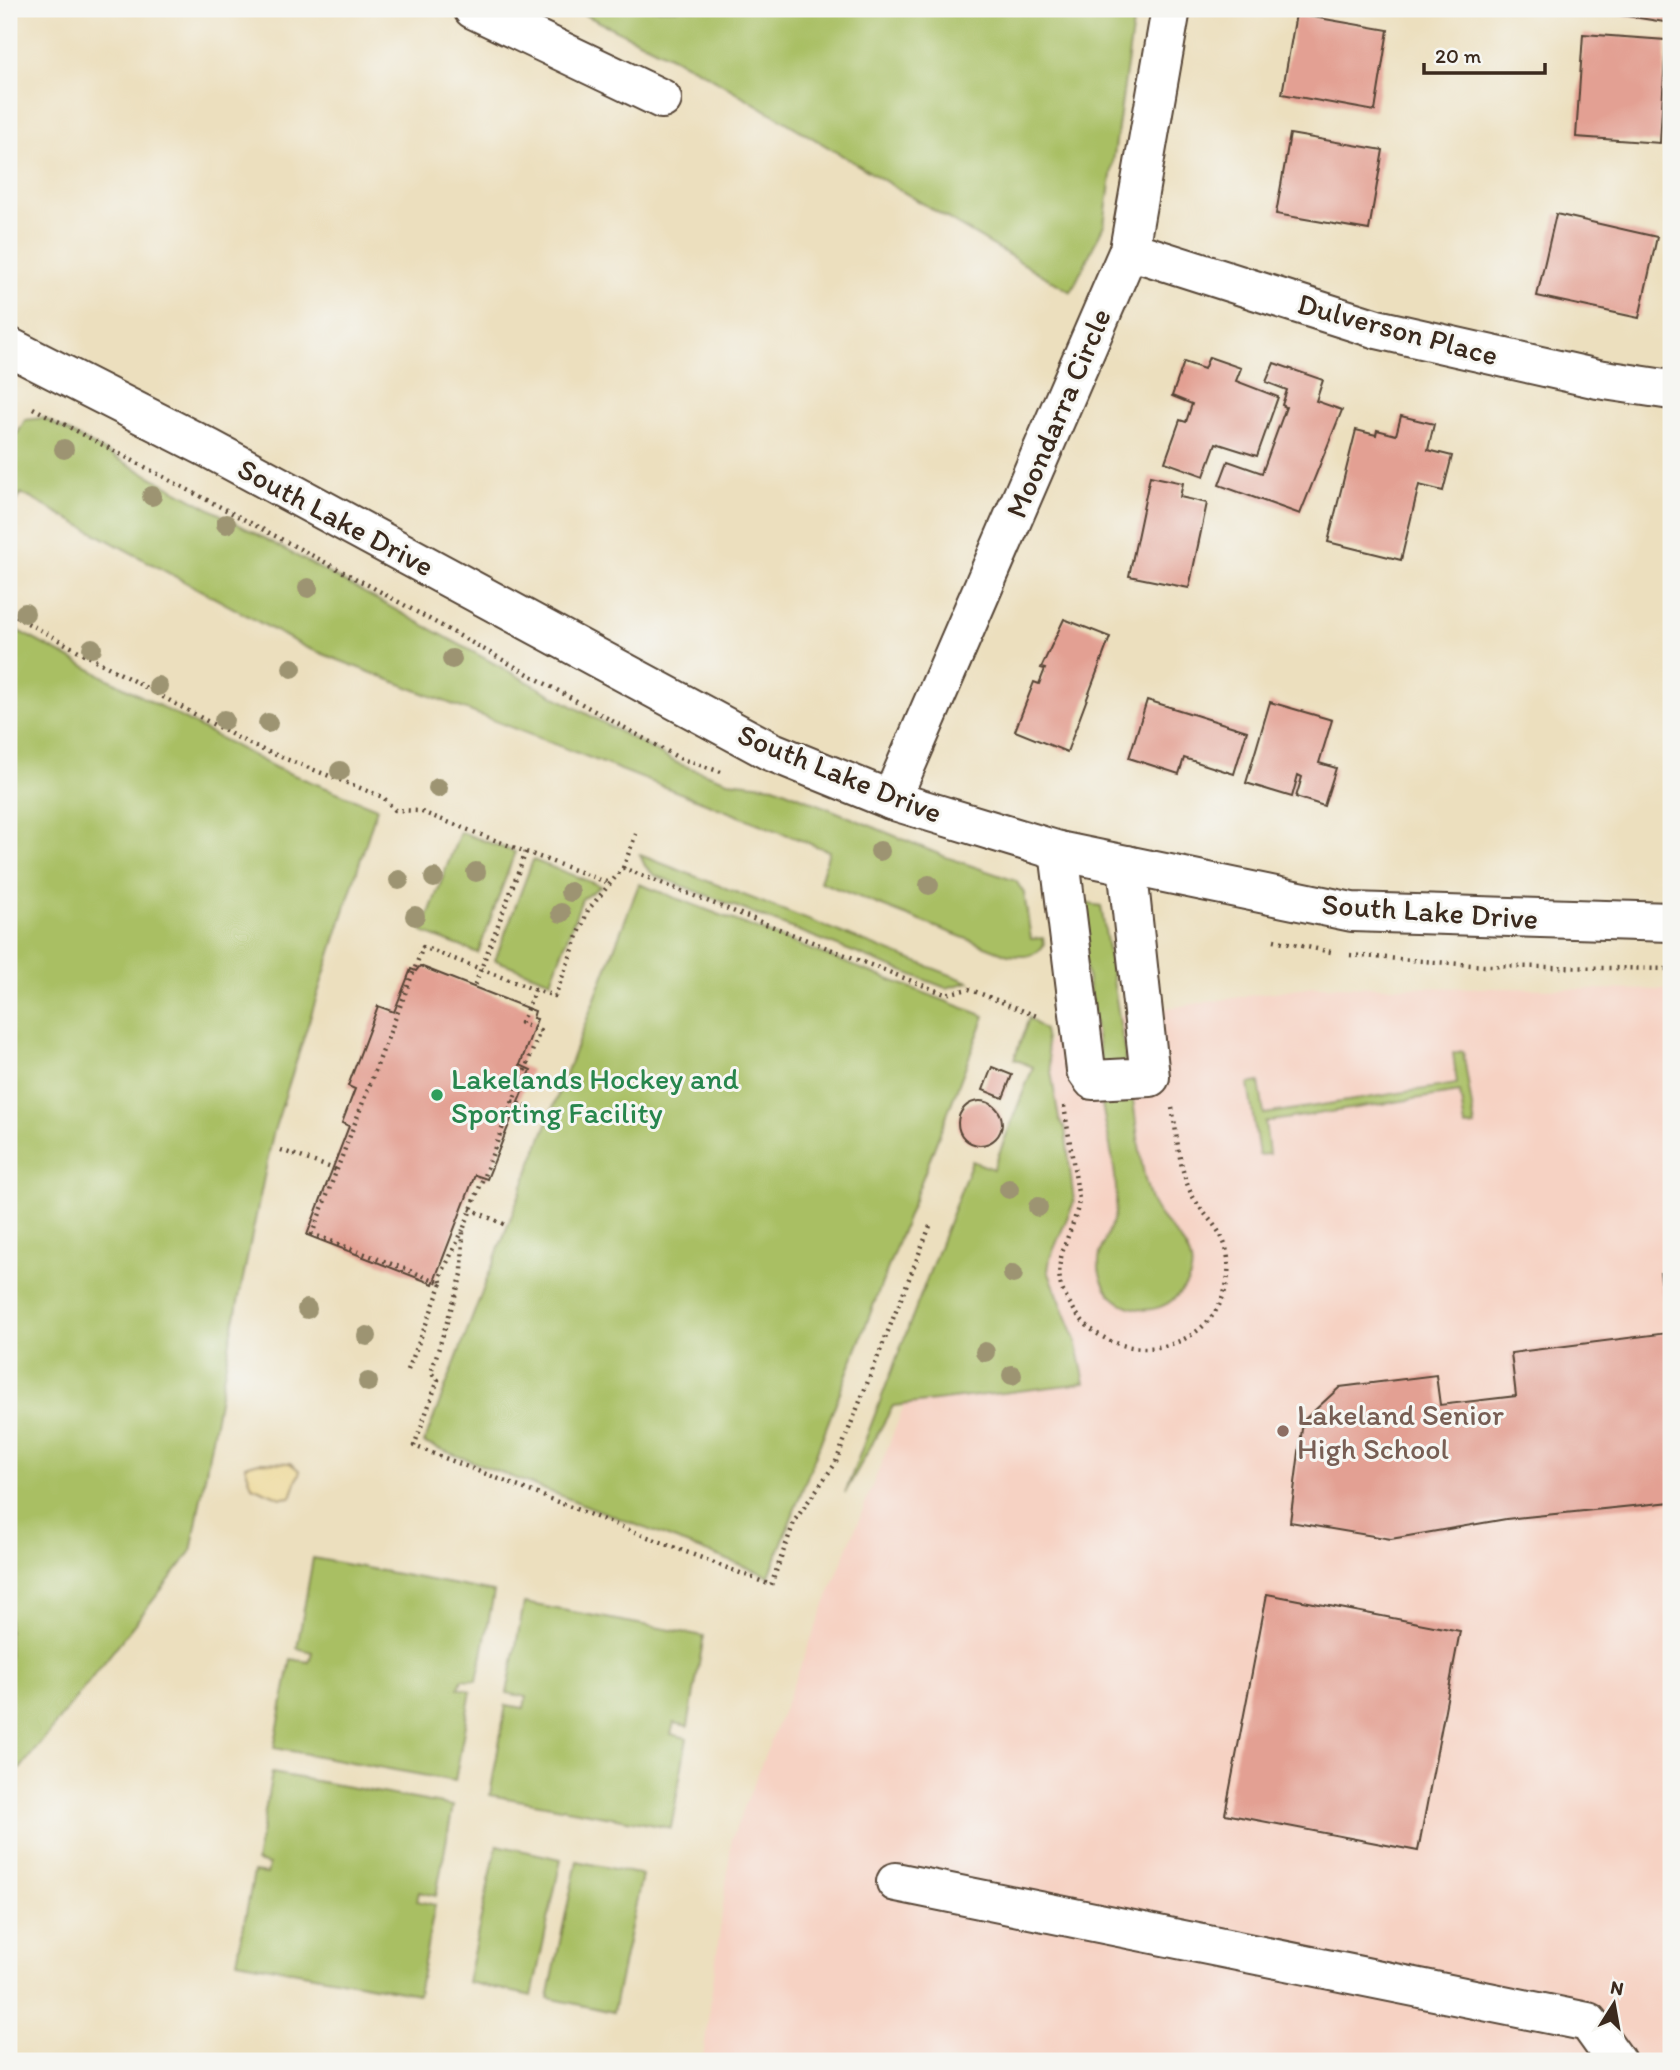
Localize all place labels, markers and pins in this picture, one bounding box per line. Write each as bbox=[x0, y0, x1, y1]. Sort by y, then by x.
place label: Lakelands Hockey and Sporting Facility bbox=[451, 1060, 740, 1131]
marker: Lakelands Hockey and Sporting Facility bbox=[429, 1087, 445, 1103]
place label: Lakeland Senior High School bbox=[1297, 1396, 1504, 1467]
marker: Lakeland Senior High School bbox=[1275, 1423, 1291, 1439]

